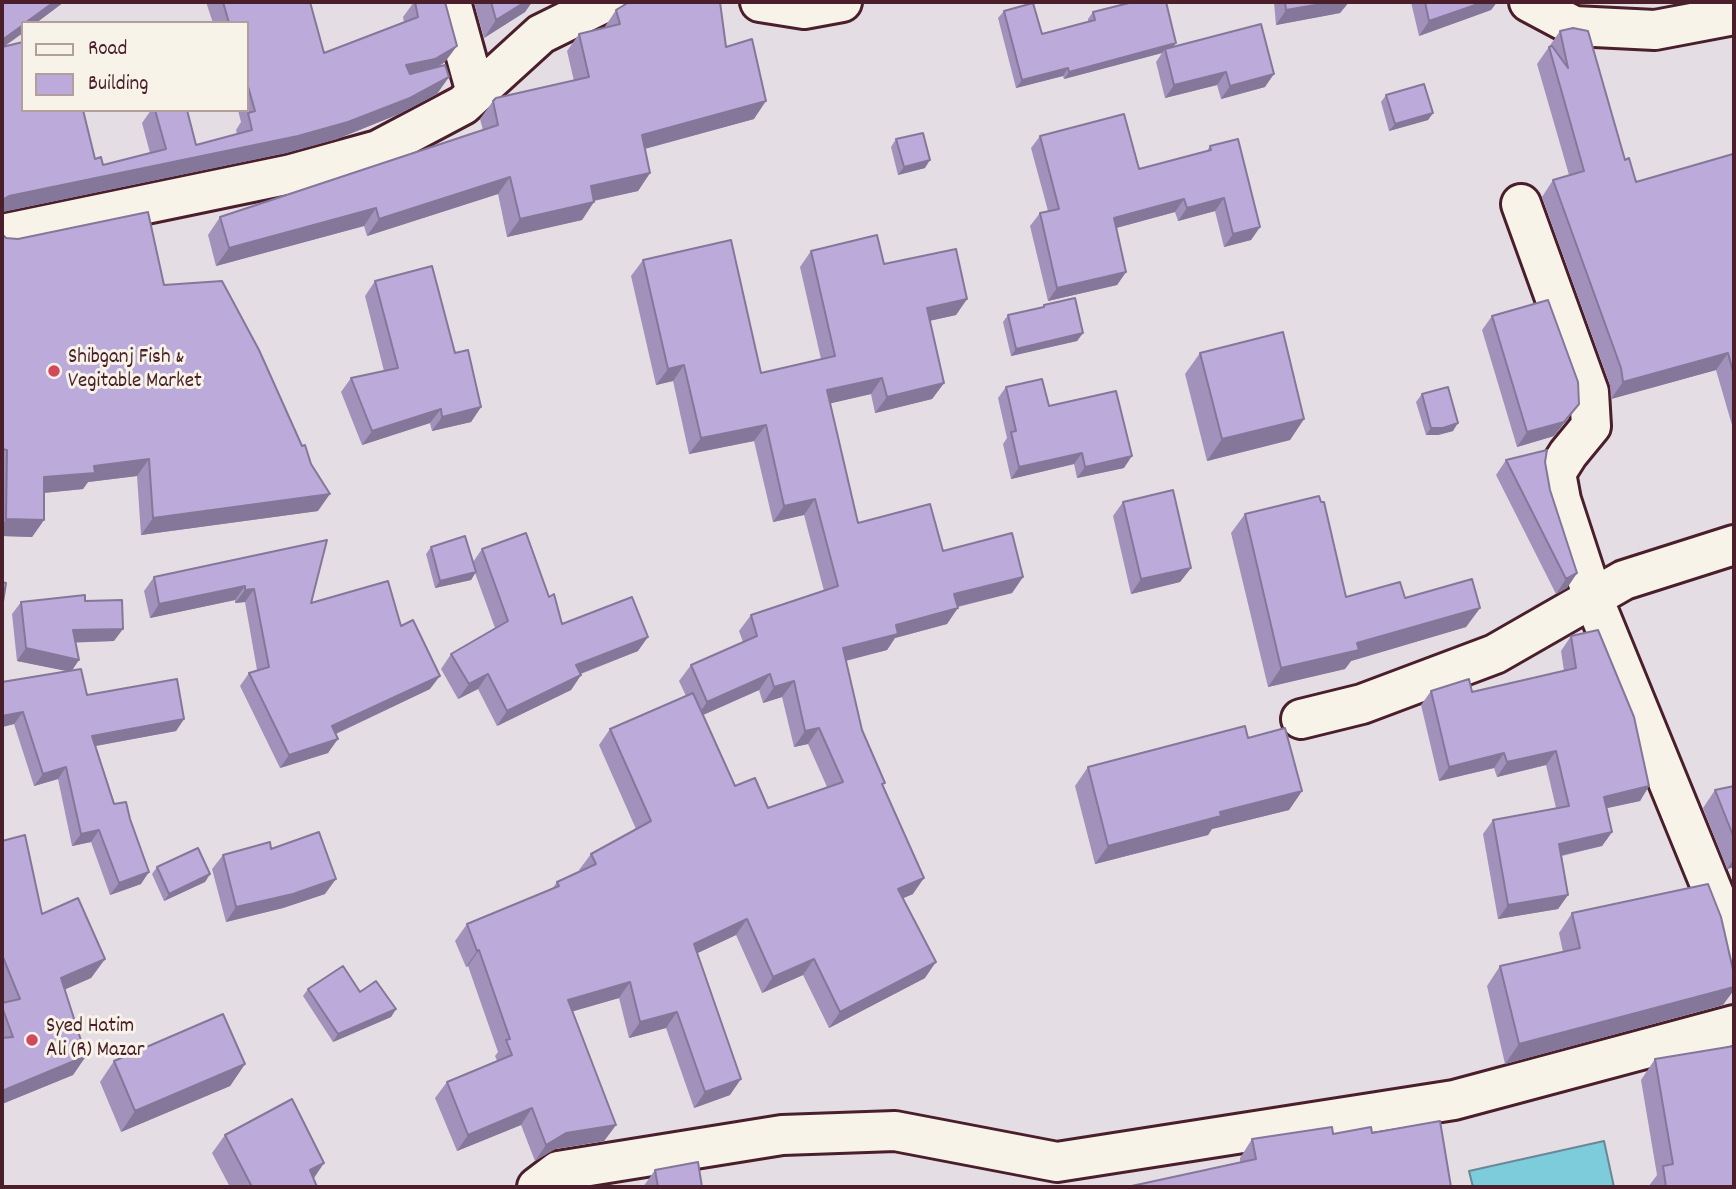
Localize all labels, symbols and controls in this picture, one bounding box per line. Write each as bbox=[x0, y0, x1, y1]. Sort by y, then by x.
legend bbox=[21, 21, 248, 112]
text: Road bbox=[88, 35, 127, 65]
text: Building bbox=[88, 70, 148, 100]
place label: Shibganj Fish & Vegitable Market bbox=[68, 346, 202, 396]
marker: Shibganj Fish & Vegitable Market bbox=[46, 363, 62, 379]
place label: Syed Hatim Ali (R) Mazar bbox=[46, 1015, 144, 1065]
marker: Syed Hatim Ali (R) Mazar bbox=[24, 1032, 40, 1048]

